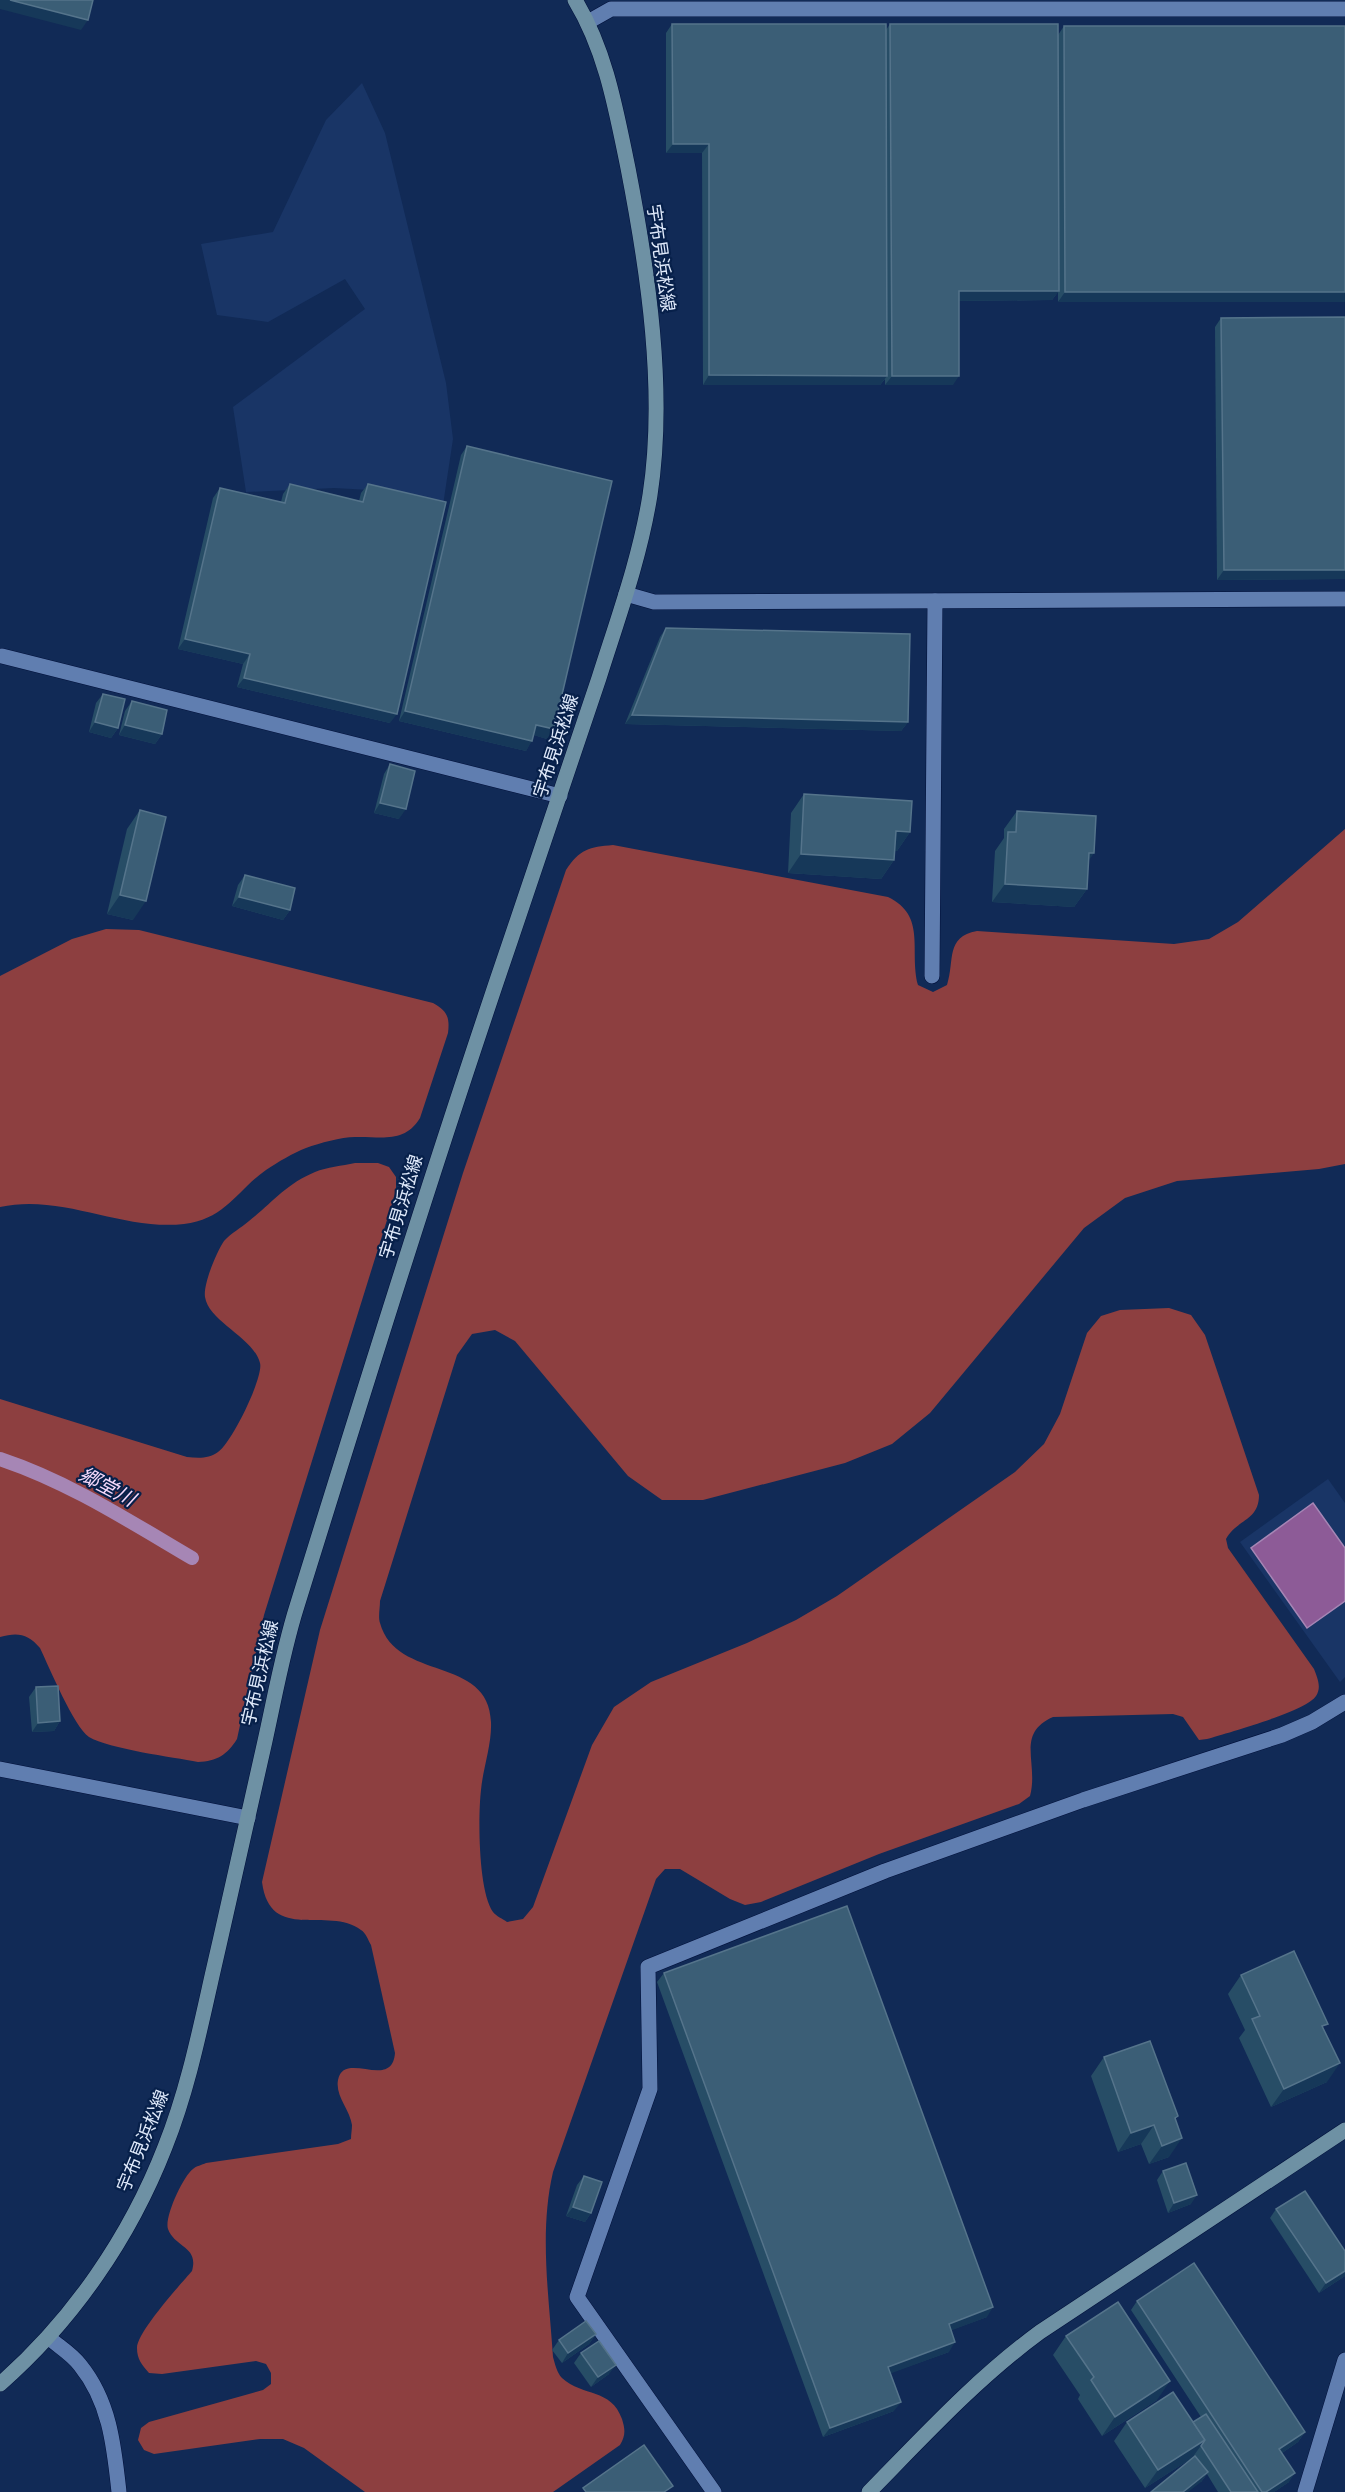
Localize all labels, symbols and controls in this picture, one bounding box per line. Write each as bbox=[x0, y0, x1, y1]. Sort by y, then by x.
street label: 宇布見浜松線 bbox=[643, 203, 679, 313]
street label: 宇布見浜松線 bbox=[529, 691, 583, 801]
street label: 宇布見浜松線 bbox=[375, 1152, 427, 1262]
water label: 郷堂川 bbox=[75, 1462, 141, 1513]
street label: 宇布見浜松線 bbox=[237, 1618, 283, 1728]
street label: 宇布見浜松線 bbox=[113, 2087, 173, 2195]

